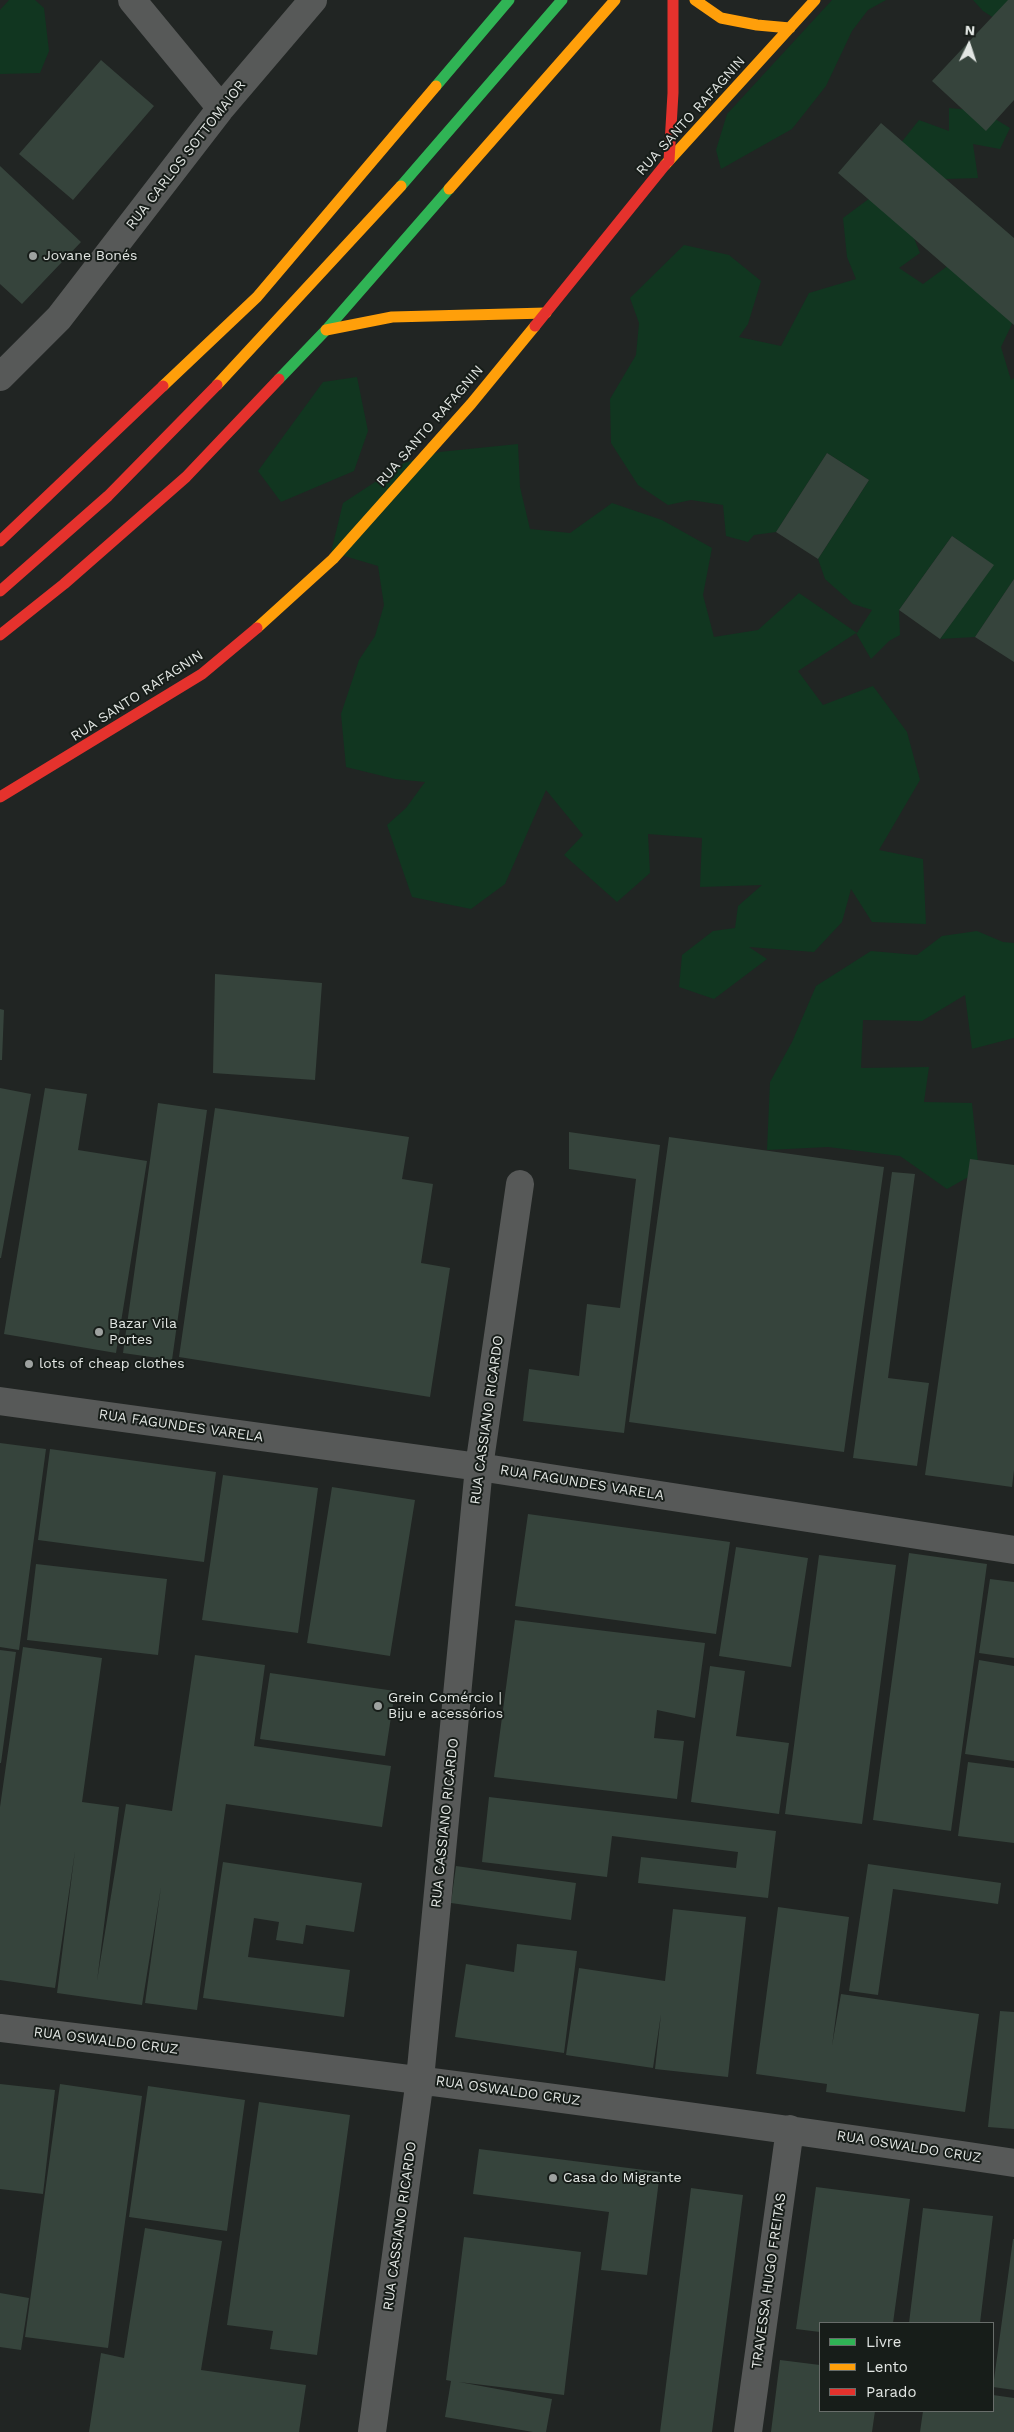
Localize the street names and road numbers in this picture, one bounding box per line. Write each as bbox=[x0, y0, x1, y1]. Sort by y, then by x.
street label: RUA SANTO RAFAGNIN bbox=[633, 53, 749, 179]
street label: RUA CARLOS SOTTOMAIOR bbox=[123, 77, 249, 233]
street label: RUA SANTO RAFAGNIN bbox=[373, 362, 487, 490]
street label: RUA SANTO RAFAGNIN bbox=[68, 647, 206, 745]
street label: RUA CASSIANO RICARDO bbox=[467, 1334, 507, 1506]
street label: RUA FAGUNDES VARELA bbox=[98, 1406, 264, 1446]
street label: RUA FAGUNDES VARELA bbox=[499, 1462, 665, 1504]
street label: RUA CASSIANO RICARDO bbox=[428, 1737, 462, 1909]
street label: RUA OSWALDO CRUZ bbox=[33, 2024, 179, 2058]
street label: RUA OSWALDO CRUZ bbox=[435, 2073, 581, 2109]
street label: RUA OSWALDO CRUZ bbox=[836, 2127, 982, 2167]
street label: RUA CASSIANO RICARDO bbox=[380, 2140, 420, 2312]
street label: TRAVESSA HUGO FREITAS bbox=[748, 2192, 790, 2370]

